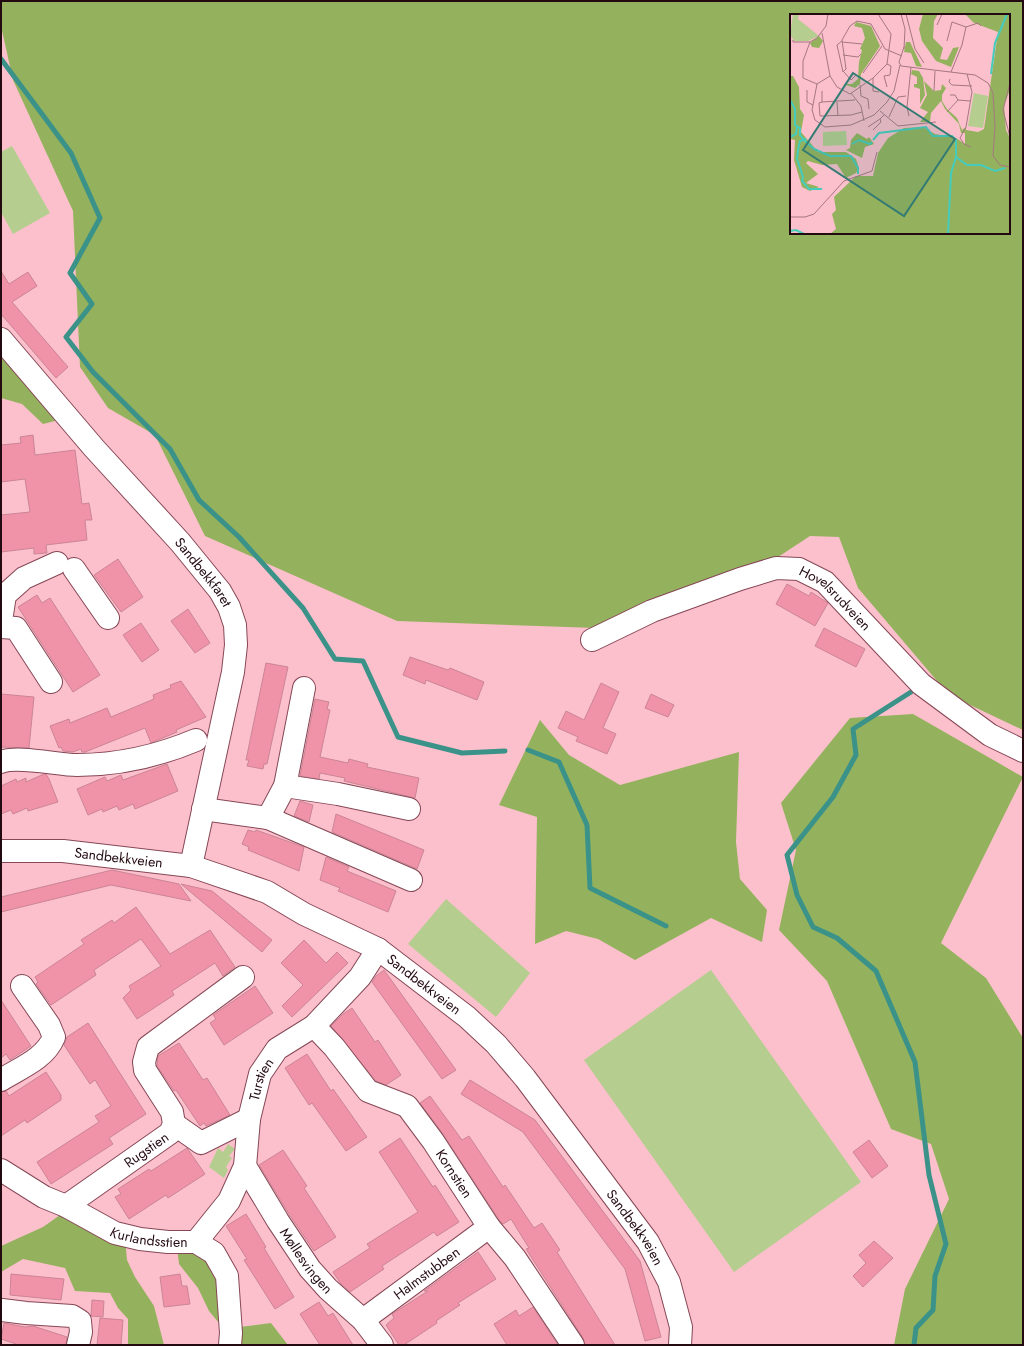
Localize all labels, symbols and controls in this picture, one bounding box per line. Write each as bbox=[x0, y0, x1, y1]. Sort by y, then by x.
inset map bbox=[790, 14, 1010, 234]
street label: Sandbekkfaret bbox=[170, 533, 237, 611]
street label: Hovelsrudveien bbox=[796, 561, 876, 635]
street label: Sandbekkveien bbox=[73, 842, 164, 873]
street label: Sandbekkveien bbox=[383, 949, 465, 1019]
street label: Turstien bbox=[244, 1054, 278, 1103]
street label: Rugstien bbox=[120, 1127, 173, 1172]
street label: Kornstien bbox=[431, 1145, 478, 1202]
street label: Sandbekkveien bbox=[602, 1185, 668, 1269]
street label: Kurlandsstien bbox=[106, 1222, 188, 1252]
street label: Møllesvingen bbox=[275, 1224, 338, 1298]
street label: Halmstubben bbox=[389, 1242, 464, 1304]

